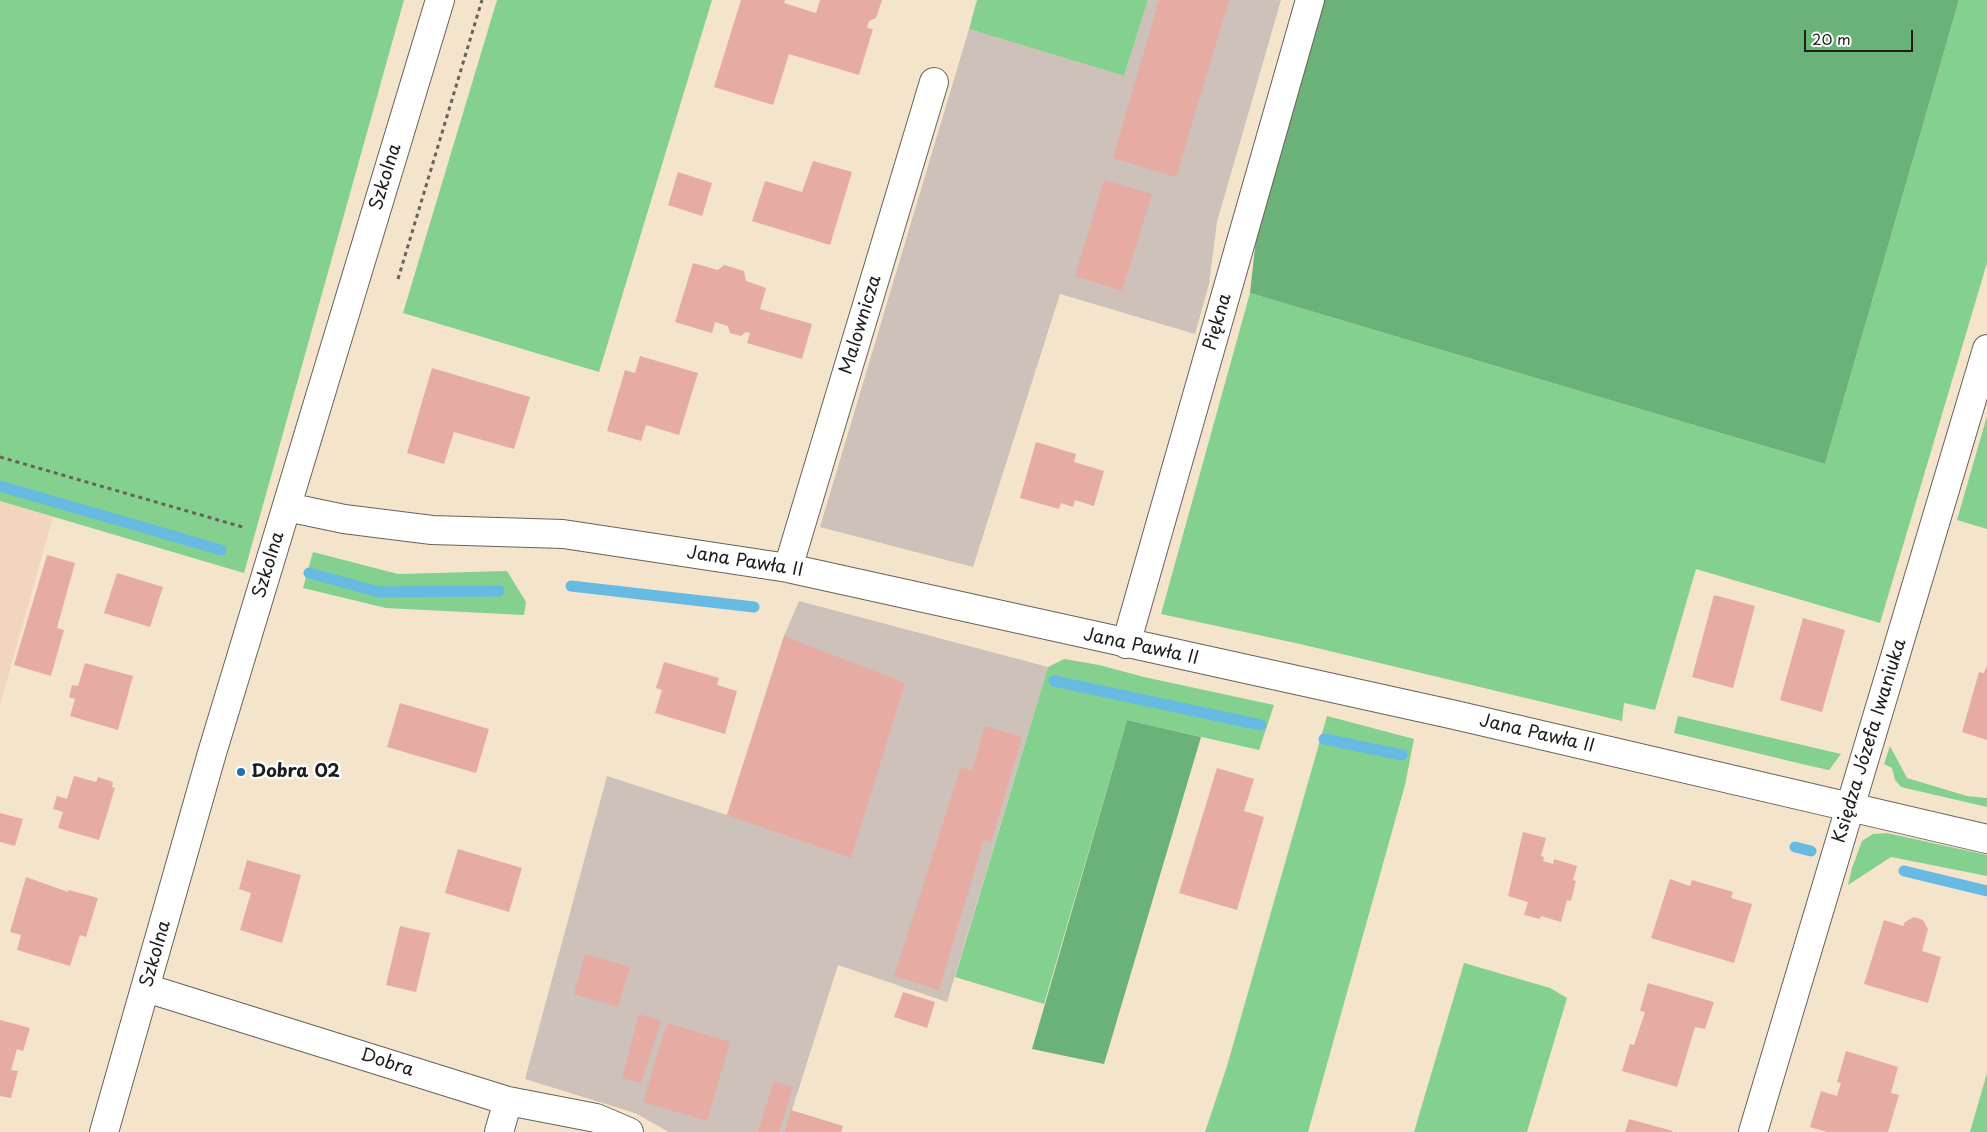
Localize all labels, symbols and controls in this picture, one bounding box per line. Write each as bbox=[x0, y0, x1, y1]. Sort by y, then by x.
scale bar bbox=[1807, 20, 1916, 52]
text: 20 m bbox=[1812, 27, 1851, 50]
street label: Szkolna bbox=[366, 141, 406, 213]
street label: Malownicza bbox=[836, 273, 886, 377]
street label: Piękna bbox=[1200, 291, 1236, 353]
street label: Szkolna bbox=[249, 529, 289, 601]
street label: Jana Pawła II bbox=[685, 542, 805, 582]
street label: Jana Pawła II bbox=[1081, 624, 1201, 670]
street label: Księdza Józefa Iwaniuka bbox=[1829, 636, 1911, 846]
street label: Jana Pawła II bbox=[1477, 710, 1597, 758]
place label: Dobra 02 bbox=[251, 761, 340, 783]
marker: Dobra 02 bbox=[235, 766, 247, 778]
street label: Szkolna bbox=[136, 918, 176, 990]
street label: Dobra bbox=[358, 1044, 416, 1082]

